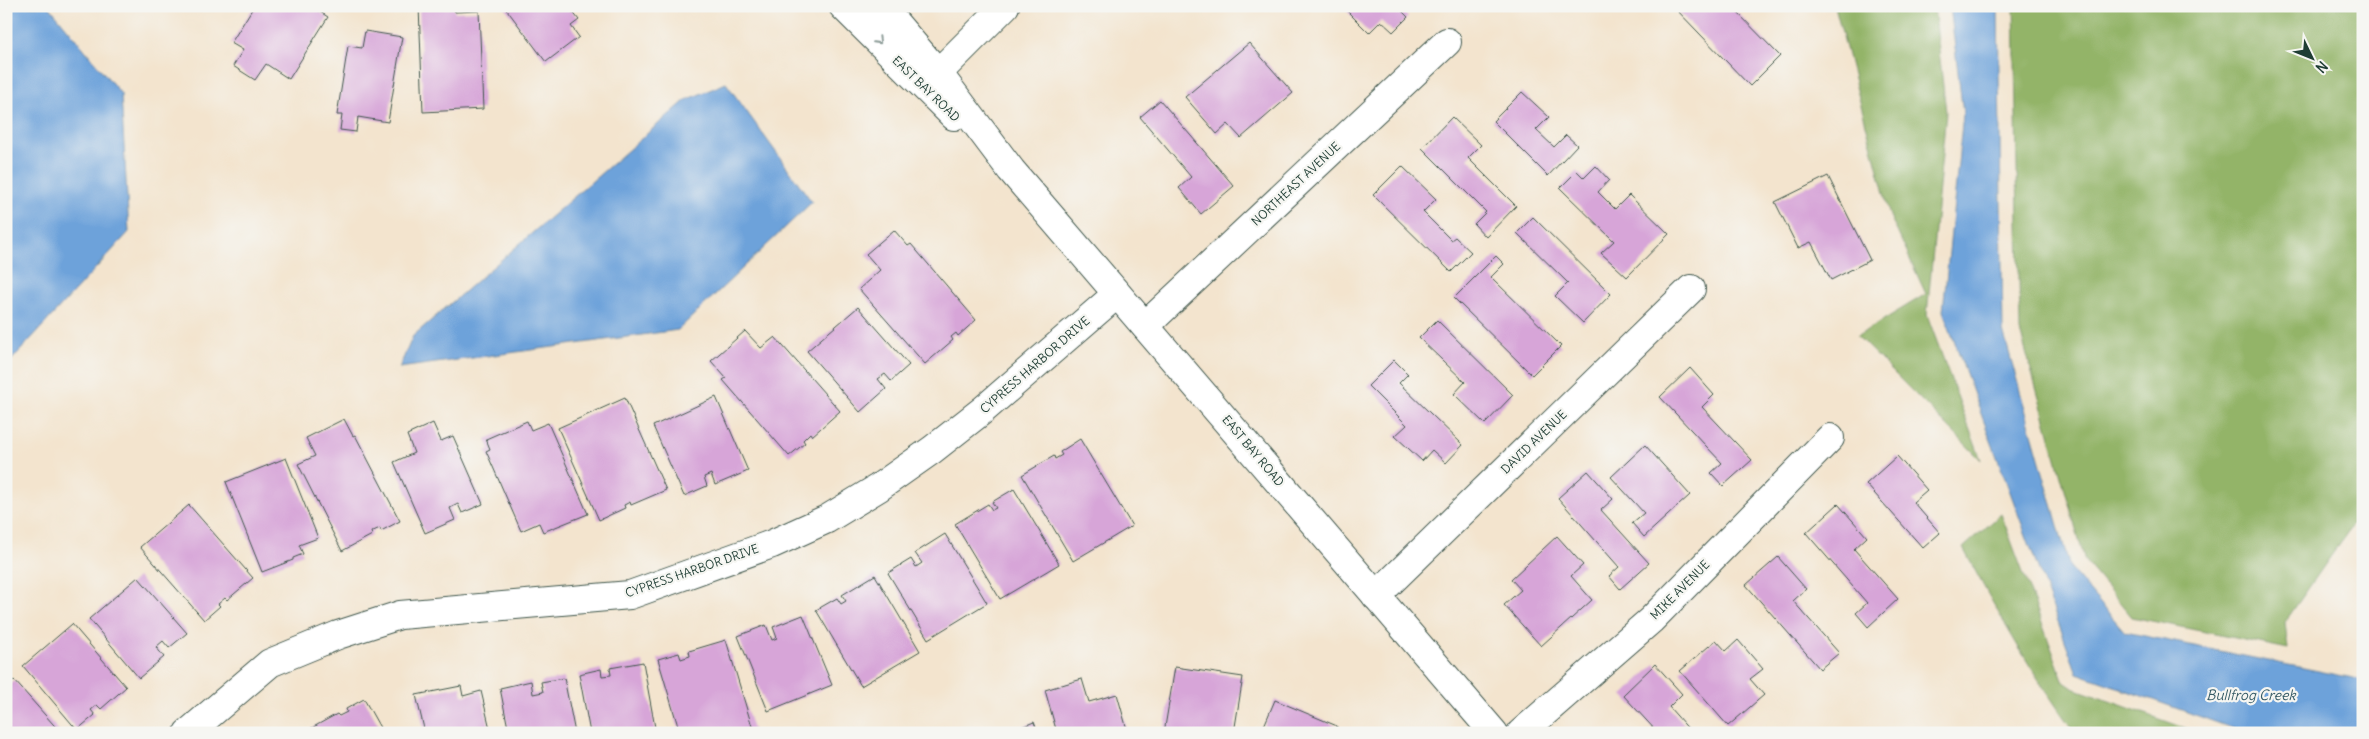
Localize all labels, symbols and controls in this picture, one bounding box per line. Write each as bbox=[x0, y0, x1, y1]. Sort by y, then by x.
north arrow bbox=[2286, 32, 2336, 82]
one-way arrow bbox=[872, 35, 881, 44]
street label: EAST BAY ROAD bbox=[889, 53, 963, 125]
text: N bbox=[2312, 57, 2331, 77]
street label: NORTHEAST AVENUE bbox=[1248, 139, 1343, 229]
street label: CYPRESS HARBOR DRIVE bbox=[977, 313, 1092, 416]
street label: DAVID AVENUE bbox=[1498, 407, 1570, 477]
street label: EAST BAY ROAD bbox=[1219, 412, 1287, 489]
street label: CYPRESS HARBOR DRIVE bbox=[623, 541, 761, 600]
street label: MIKE AVENUE bbox=[1647, 557, 1712, 622]
water label: Bullfrog Creek bbox=[2206, 686, 2297, 704]

